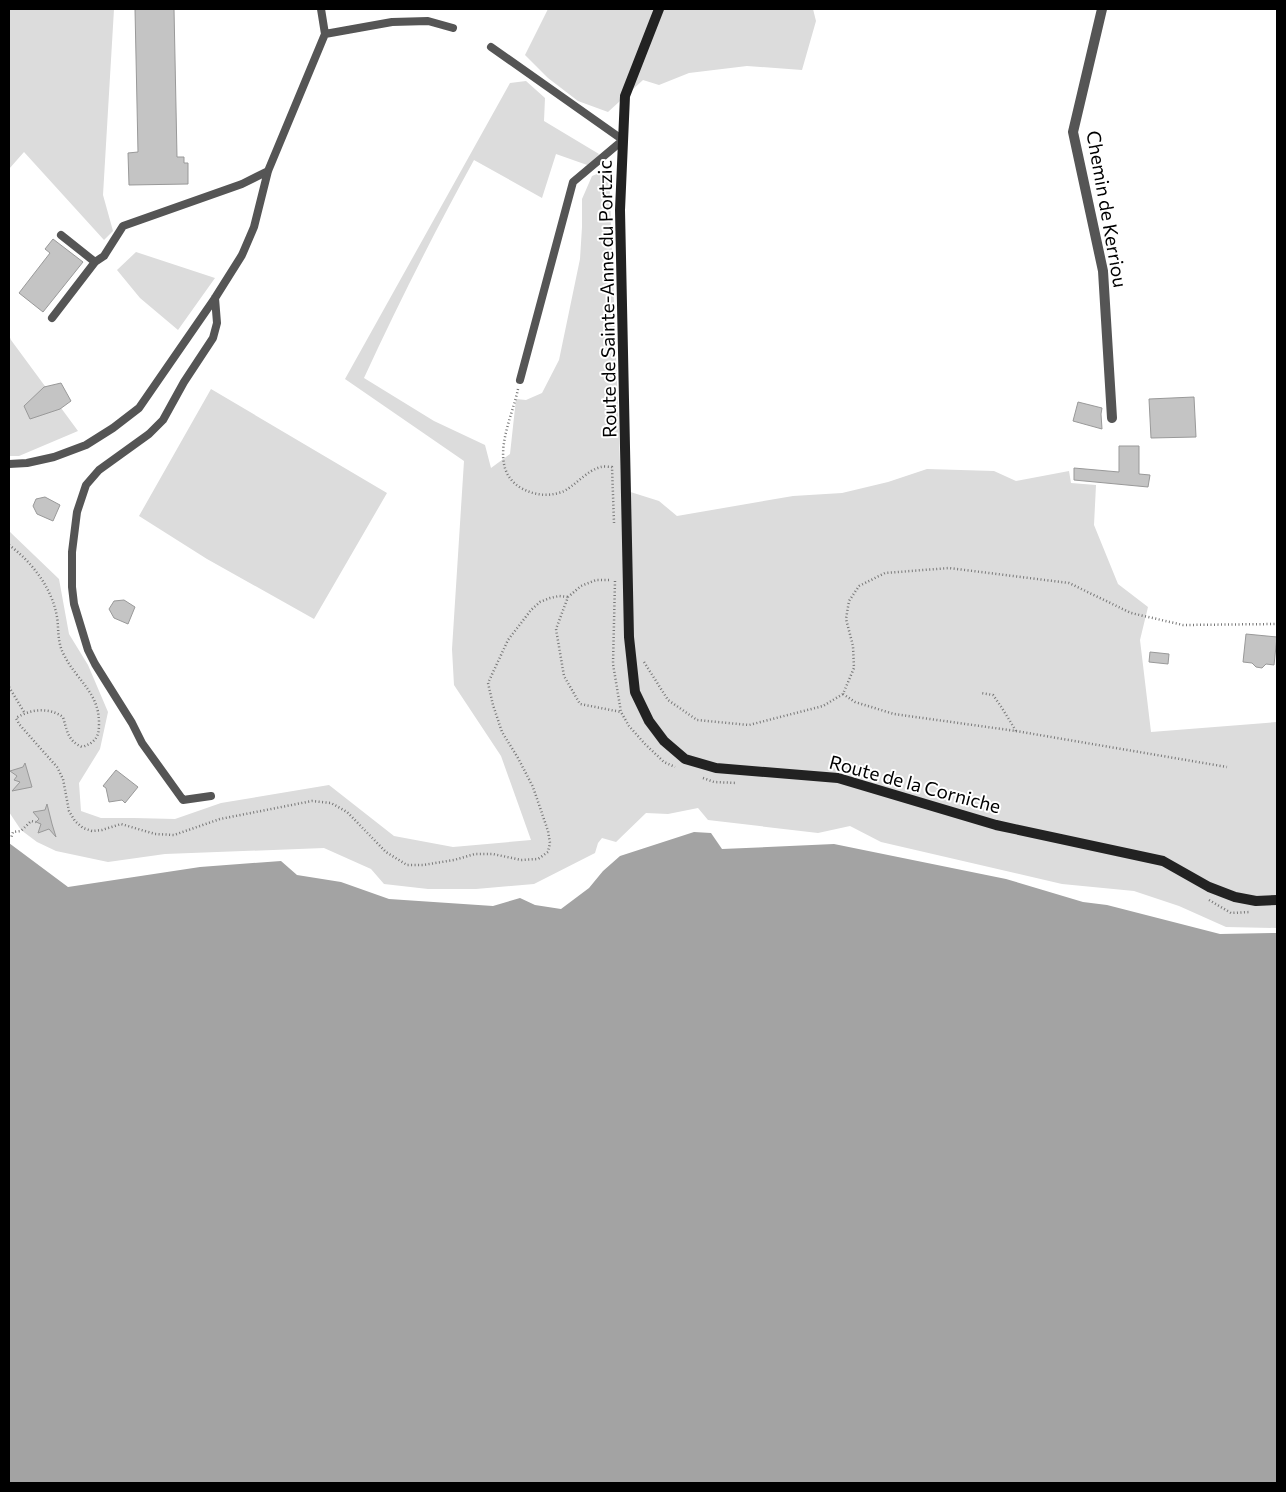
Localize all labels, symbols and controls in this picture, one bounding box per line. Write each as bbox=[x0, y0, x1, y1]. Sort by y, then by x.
street label: Chemin de Kerriou bbox=[1082, 129, 1133, 289]
street label: Route de Sainte-Anne du Portzic bbox=[593, 160, 620, 438]
street label: Route de la Corniche bbox=[827, 750, 1003, 817]

